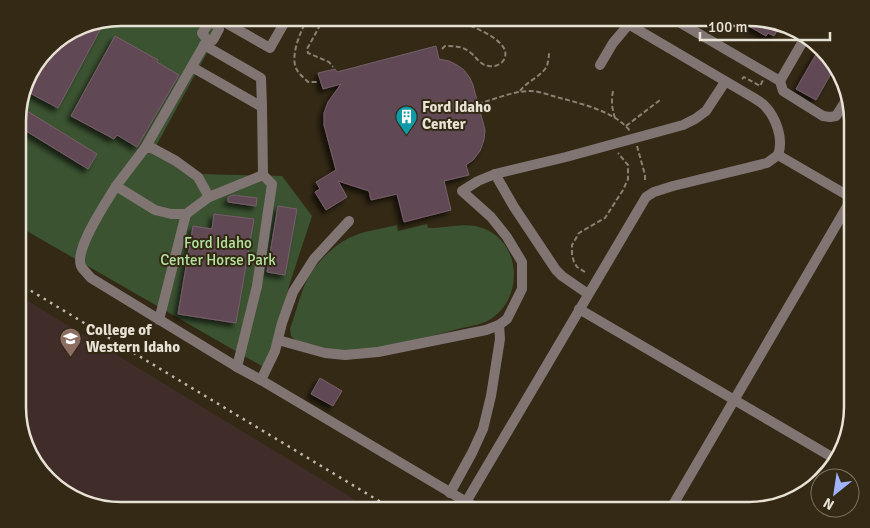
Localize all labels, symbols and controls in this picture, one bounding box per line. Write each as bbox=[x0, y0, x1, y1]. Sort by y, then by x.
scale bar bbox=[700, 10, 830, 42]
text: 100 m bbox=[708, 18, 748, 36]
place label: Ford Idaho Center bbox=[422, 98, 491, 133]
building icon: Ford Idaho Center bbox=[394, 104, 418, 135]
park label: Ford Idaho Center Horse Park bbox=[160, 234, 276, 269]
place label: College of Western Idaho bbox=[86, 321, 180, 356]
school or university icon: College of Western Idaho bbox=[58, 327, 82, 358]
north arrow bbox=[810, 468, 860, 518]
text: N bbox=[820, 494, 837, 514]

